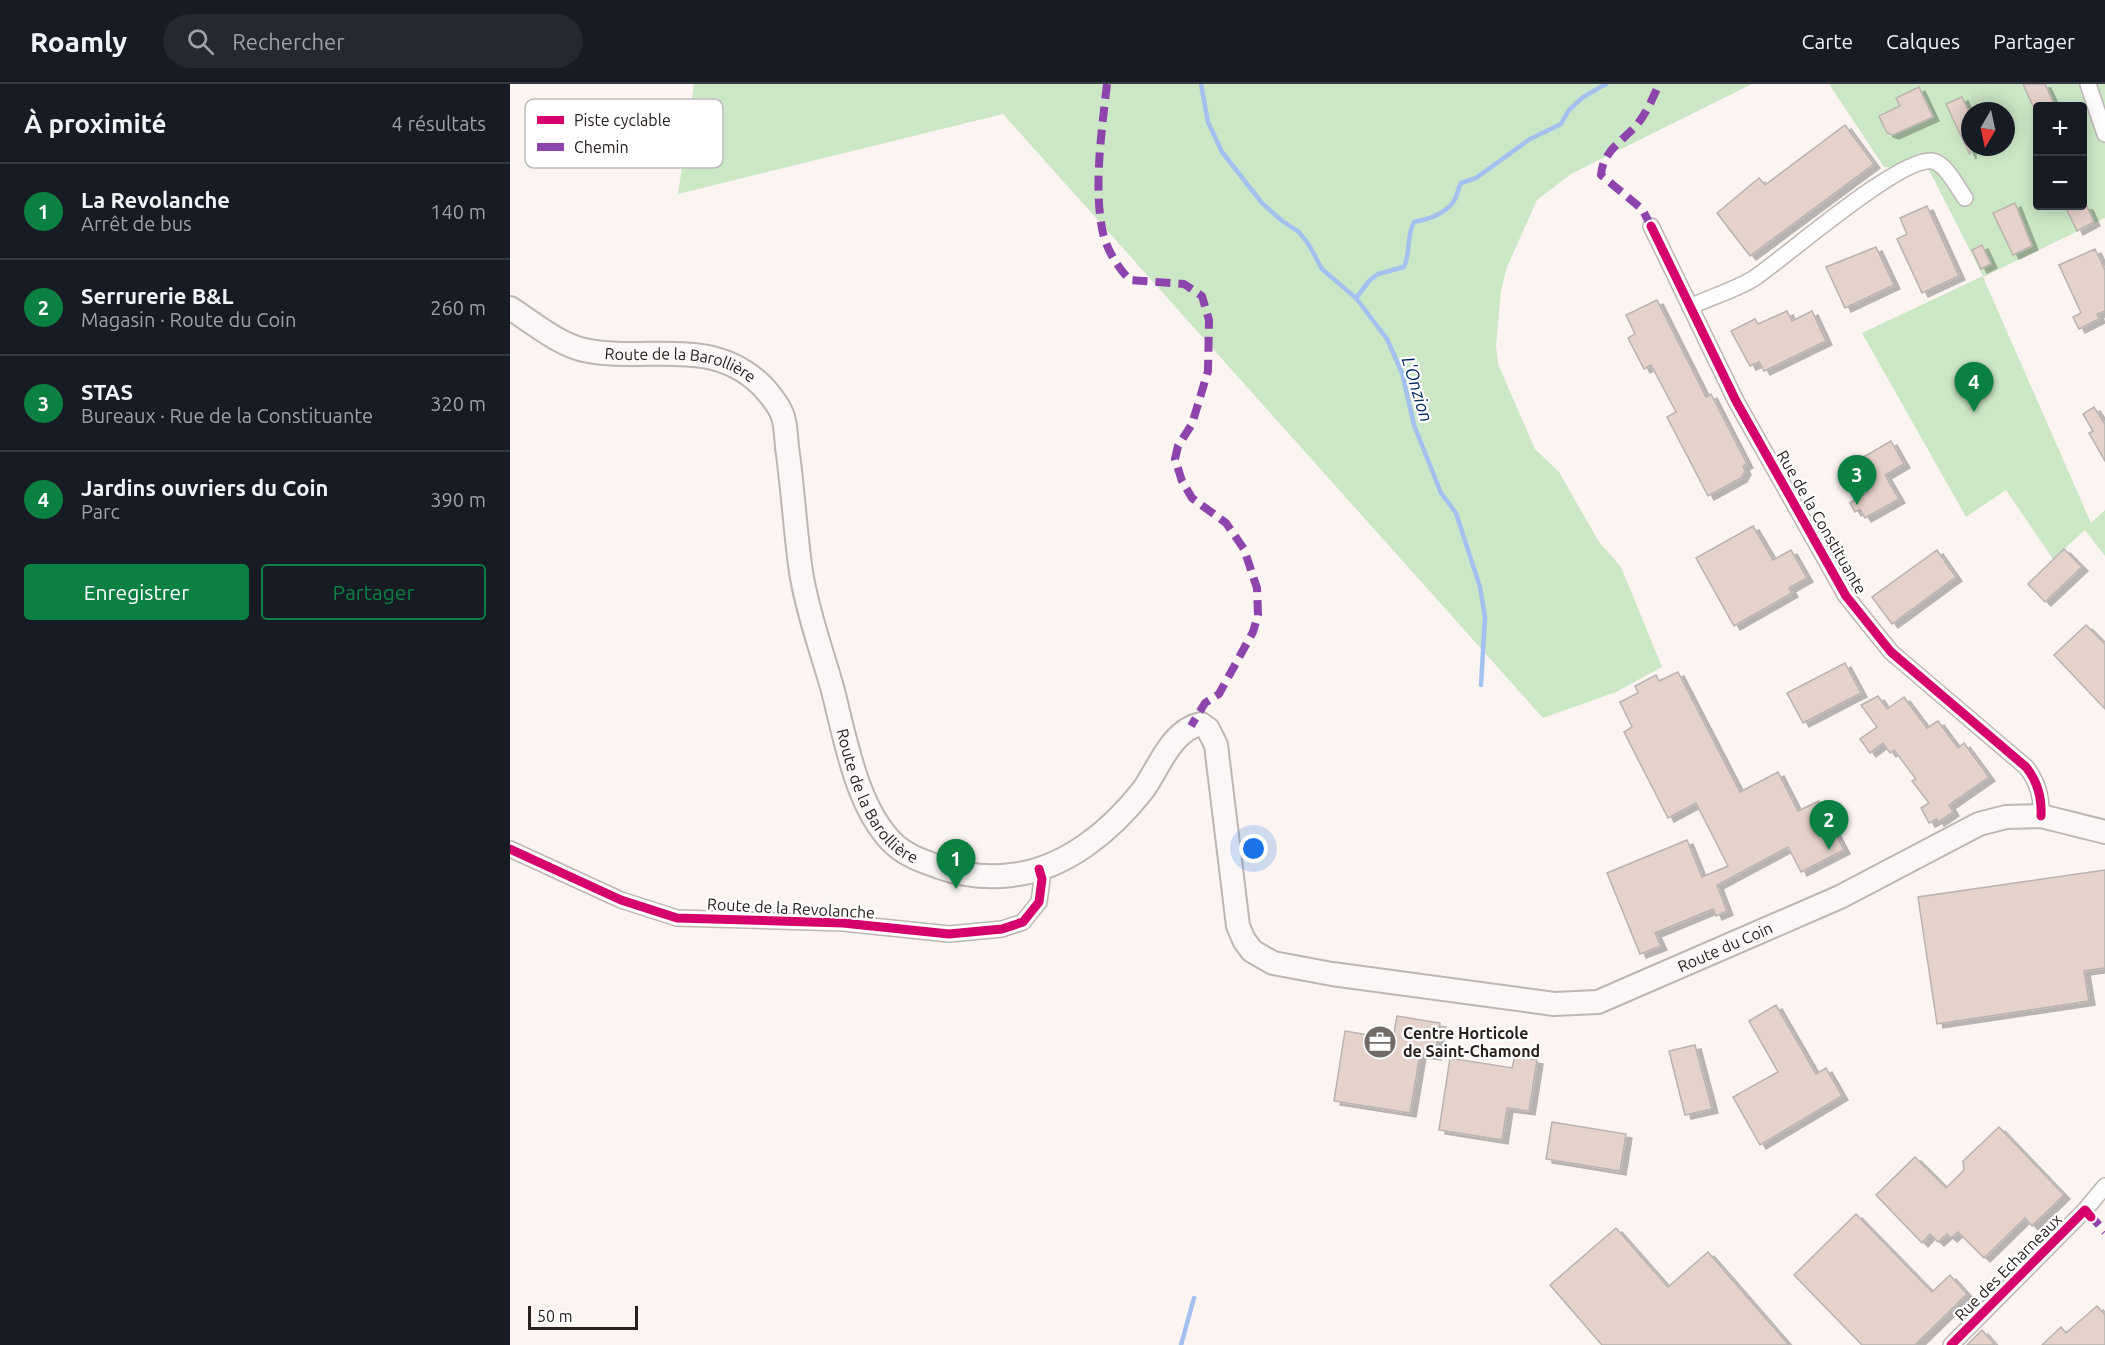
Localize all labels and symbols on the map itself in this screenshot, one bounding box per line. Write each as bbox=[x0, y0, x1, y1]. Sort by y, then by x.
legend bbox=[525, 99, 723, 168]
north arrow bbox=[1961, 102, 2015, 156]
text: Piste cyclable bbox=[574, 111, 671, 129]
text: Chemin bbox=[574, 138, 629, 156]
street label: Route de la Barollière bbox=[604, 344, 760, 386]
water label: L'Onzion bbox=[1399, 354, 1437, 424]
pin: 4 bbox=[1954, 362, 1994, 412]
street label: Rue de la Constituante bbox=[1773, 447, 1871, 597]
pin: 3 bbox=[1838, 456, 1876, 505]
street label: Route de la Barollière bbox=[833, 727, 921, 867]
pin: 2 bbox=[1810, 800, 1848, 850]
your location bbox=[1239, 834, 1268, 863]
pin: 1 bbox=[936, 840, 976, 889]
street label: Route de la Revolanche bbox=[707, 895, 875, 921]
street label: Route du Coin bbox=[1675, 918, 1775, 975]
office icon: Centre Horticole de Saint-Chamond bbox=[1362, 1024, 1398, 1060]
place label: Centre Horticole de Saint-Chamond bbox=[1403, 1024, 1540, 1060]
street label: Rue des Echarneaux bbox=[1951, 1210, 2065, 1324]
scale bar bbox=[528, 1303, 638, 1330]

